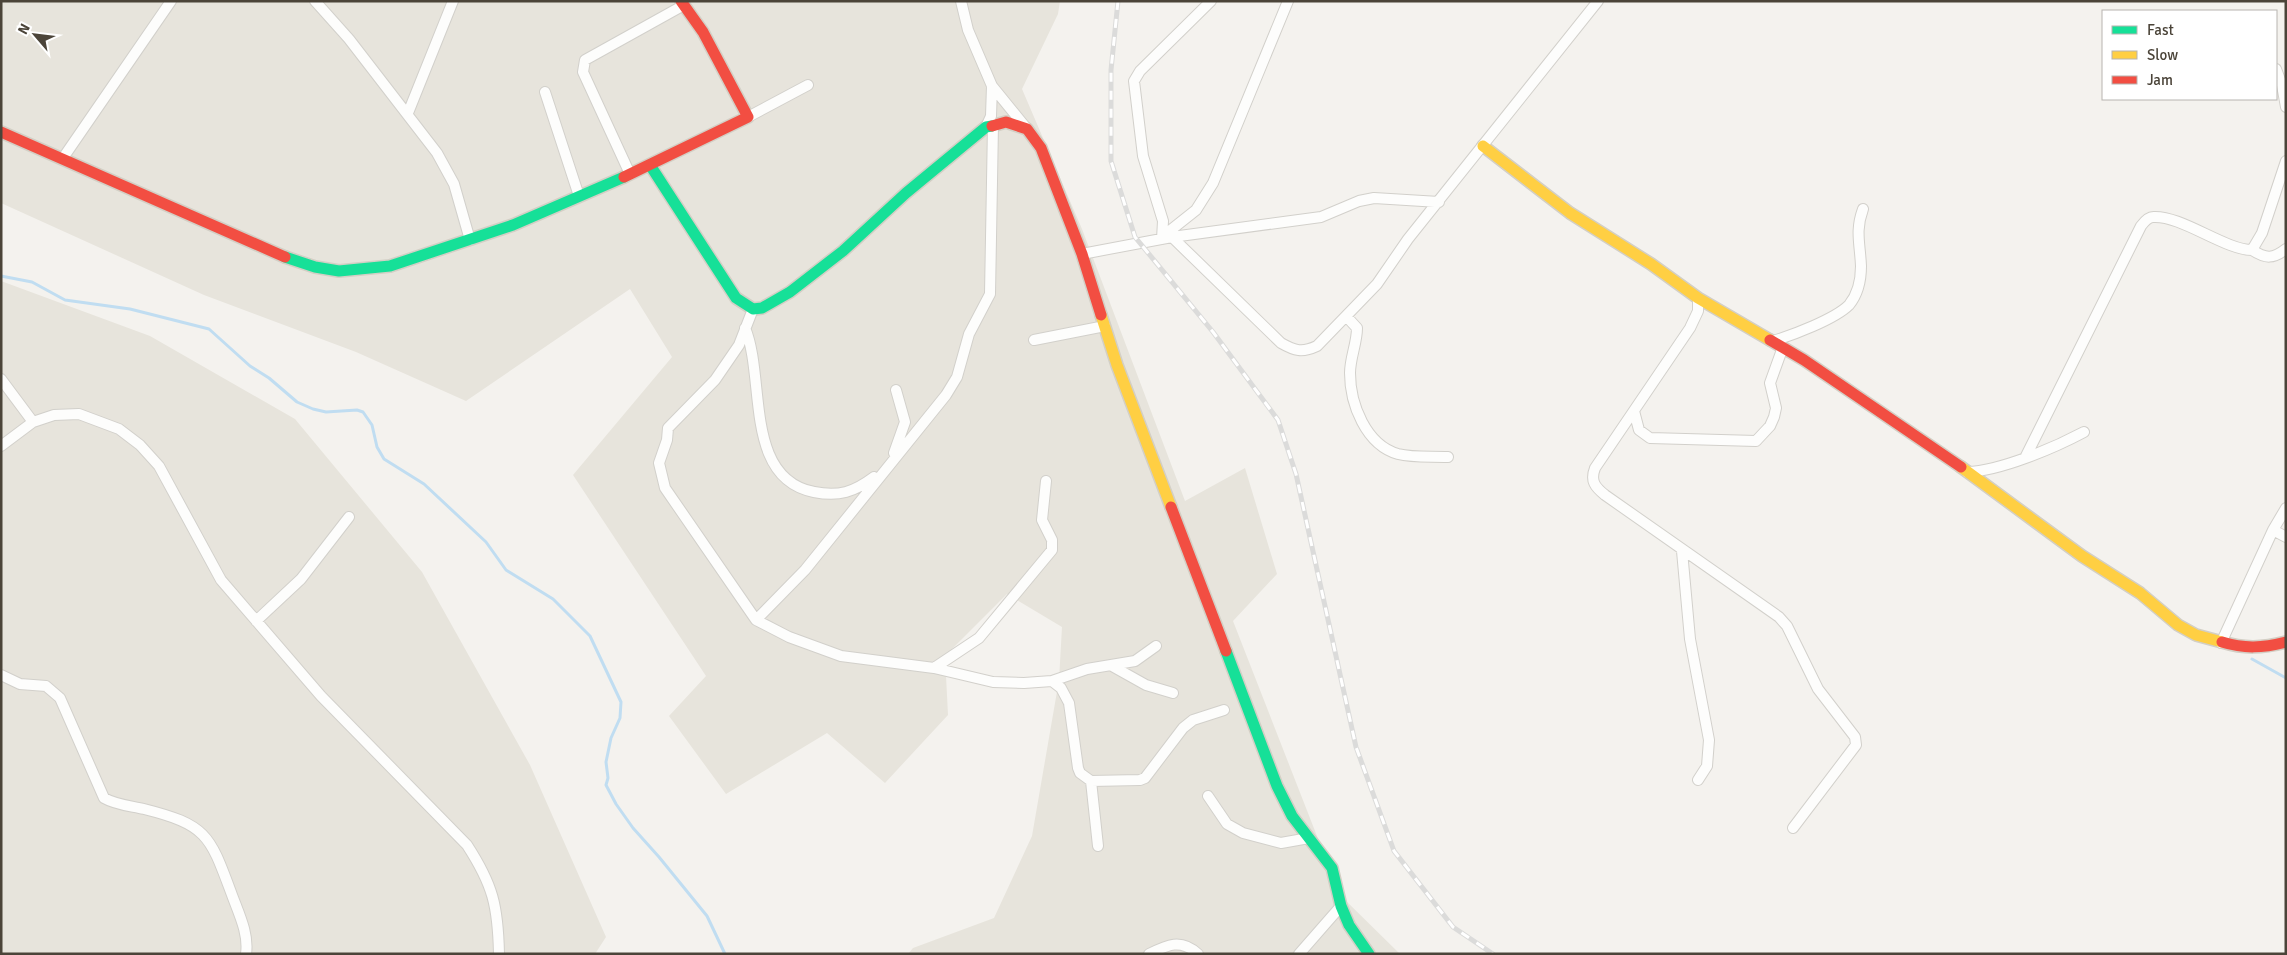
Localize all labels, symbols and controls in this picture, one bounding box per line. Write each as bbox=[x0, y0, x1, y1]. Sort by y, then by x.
north arrow bbox=[10, 10, 60, 60]
legend bbox=[2102, 10, 2277, 100]
text: N bbox=[14, 21, 34, 37]
text: Fast bbox=[2147, 21, 2174, 39]
text: Slow bbox=[2147, 46, 2178, 64]
text: Jam bbox=[2147, 71, 2173, 89]

